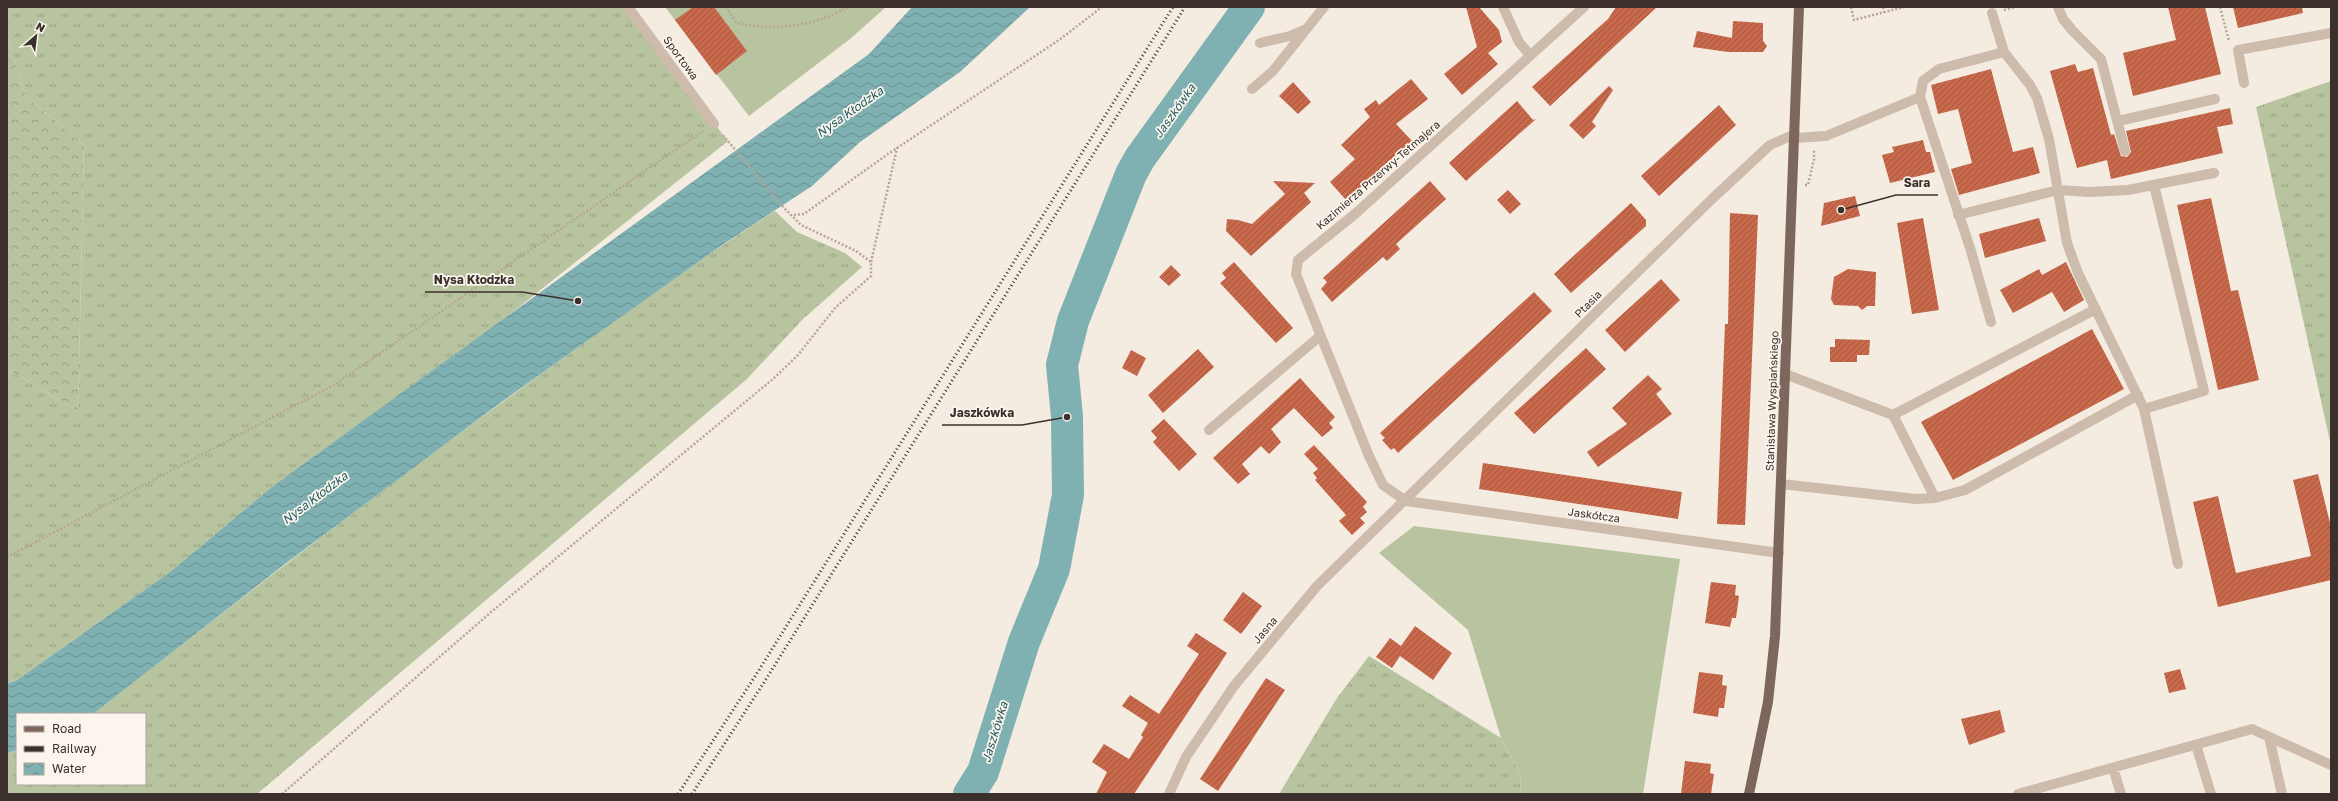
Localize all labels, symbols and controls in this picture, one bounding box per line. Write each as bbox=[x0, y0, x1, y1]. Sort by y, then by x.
north arrow bbox=[16, 16, 56, 56]
text: N bbox=[34, 19, 48, 34]
street label: Sportowa bbox=[661, 33, 702, 82]
water label: Jaszkówka bbox=[1150, 80, 1199, 141]
water label: Nysa Kłodzka bbox=[813, 82, 887, 140]
street label: Kazimierza Przerwy-Tetmajera bbox=[1313, 117, 1442, 232]
callout: Sara bbox=[1896, 171, 1938, 195]
text: Sara bbox=[1904, 175, 1930, 190]
callout: Nysa Kłodzka bbox=[425, 268, 522, 292]
text: Nysa Kłodzka bbox=[434, 272, 514, 287]
street label: Ptasia bbox=[1571, 287, 1604, 320]
street label: Stanisława Wyspiańskiego bbox=[1763, 330, 1780, 471]
callout: Jaszkówka bbox=[942, 401, 1022, 425]
text: Jaszkówka bbox=[950, 405, 1014, 420]
water label: Nysa Kłodzka bbox=[279, 467, 351, 527]
street label: Jaskółcza bbox=[1567, 504, 1621, 525]
street label: Jasna bbox=[1250, 614, 1280, 646]
water label: Jaszkówka bbox=[978, 699, 1011, 764]
legend bbox=[16, 713, 146, 785]
text: Road bbox=[52, 721, 81, 736]
text: Railway bbox=[52, 741, 97, 756]
text: Water bbox=[52, 761, 86, 776]

